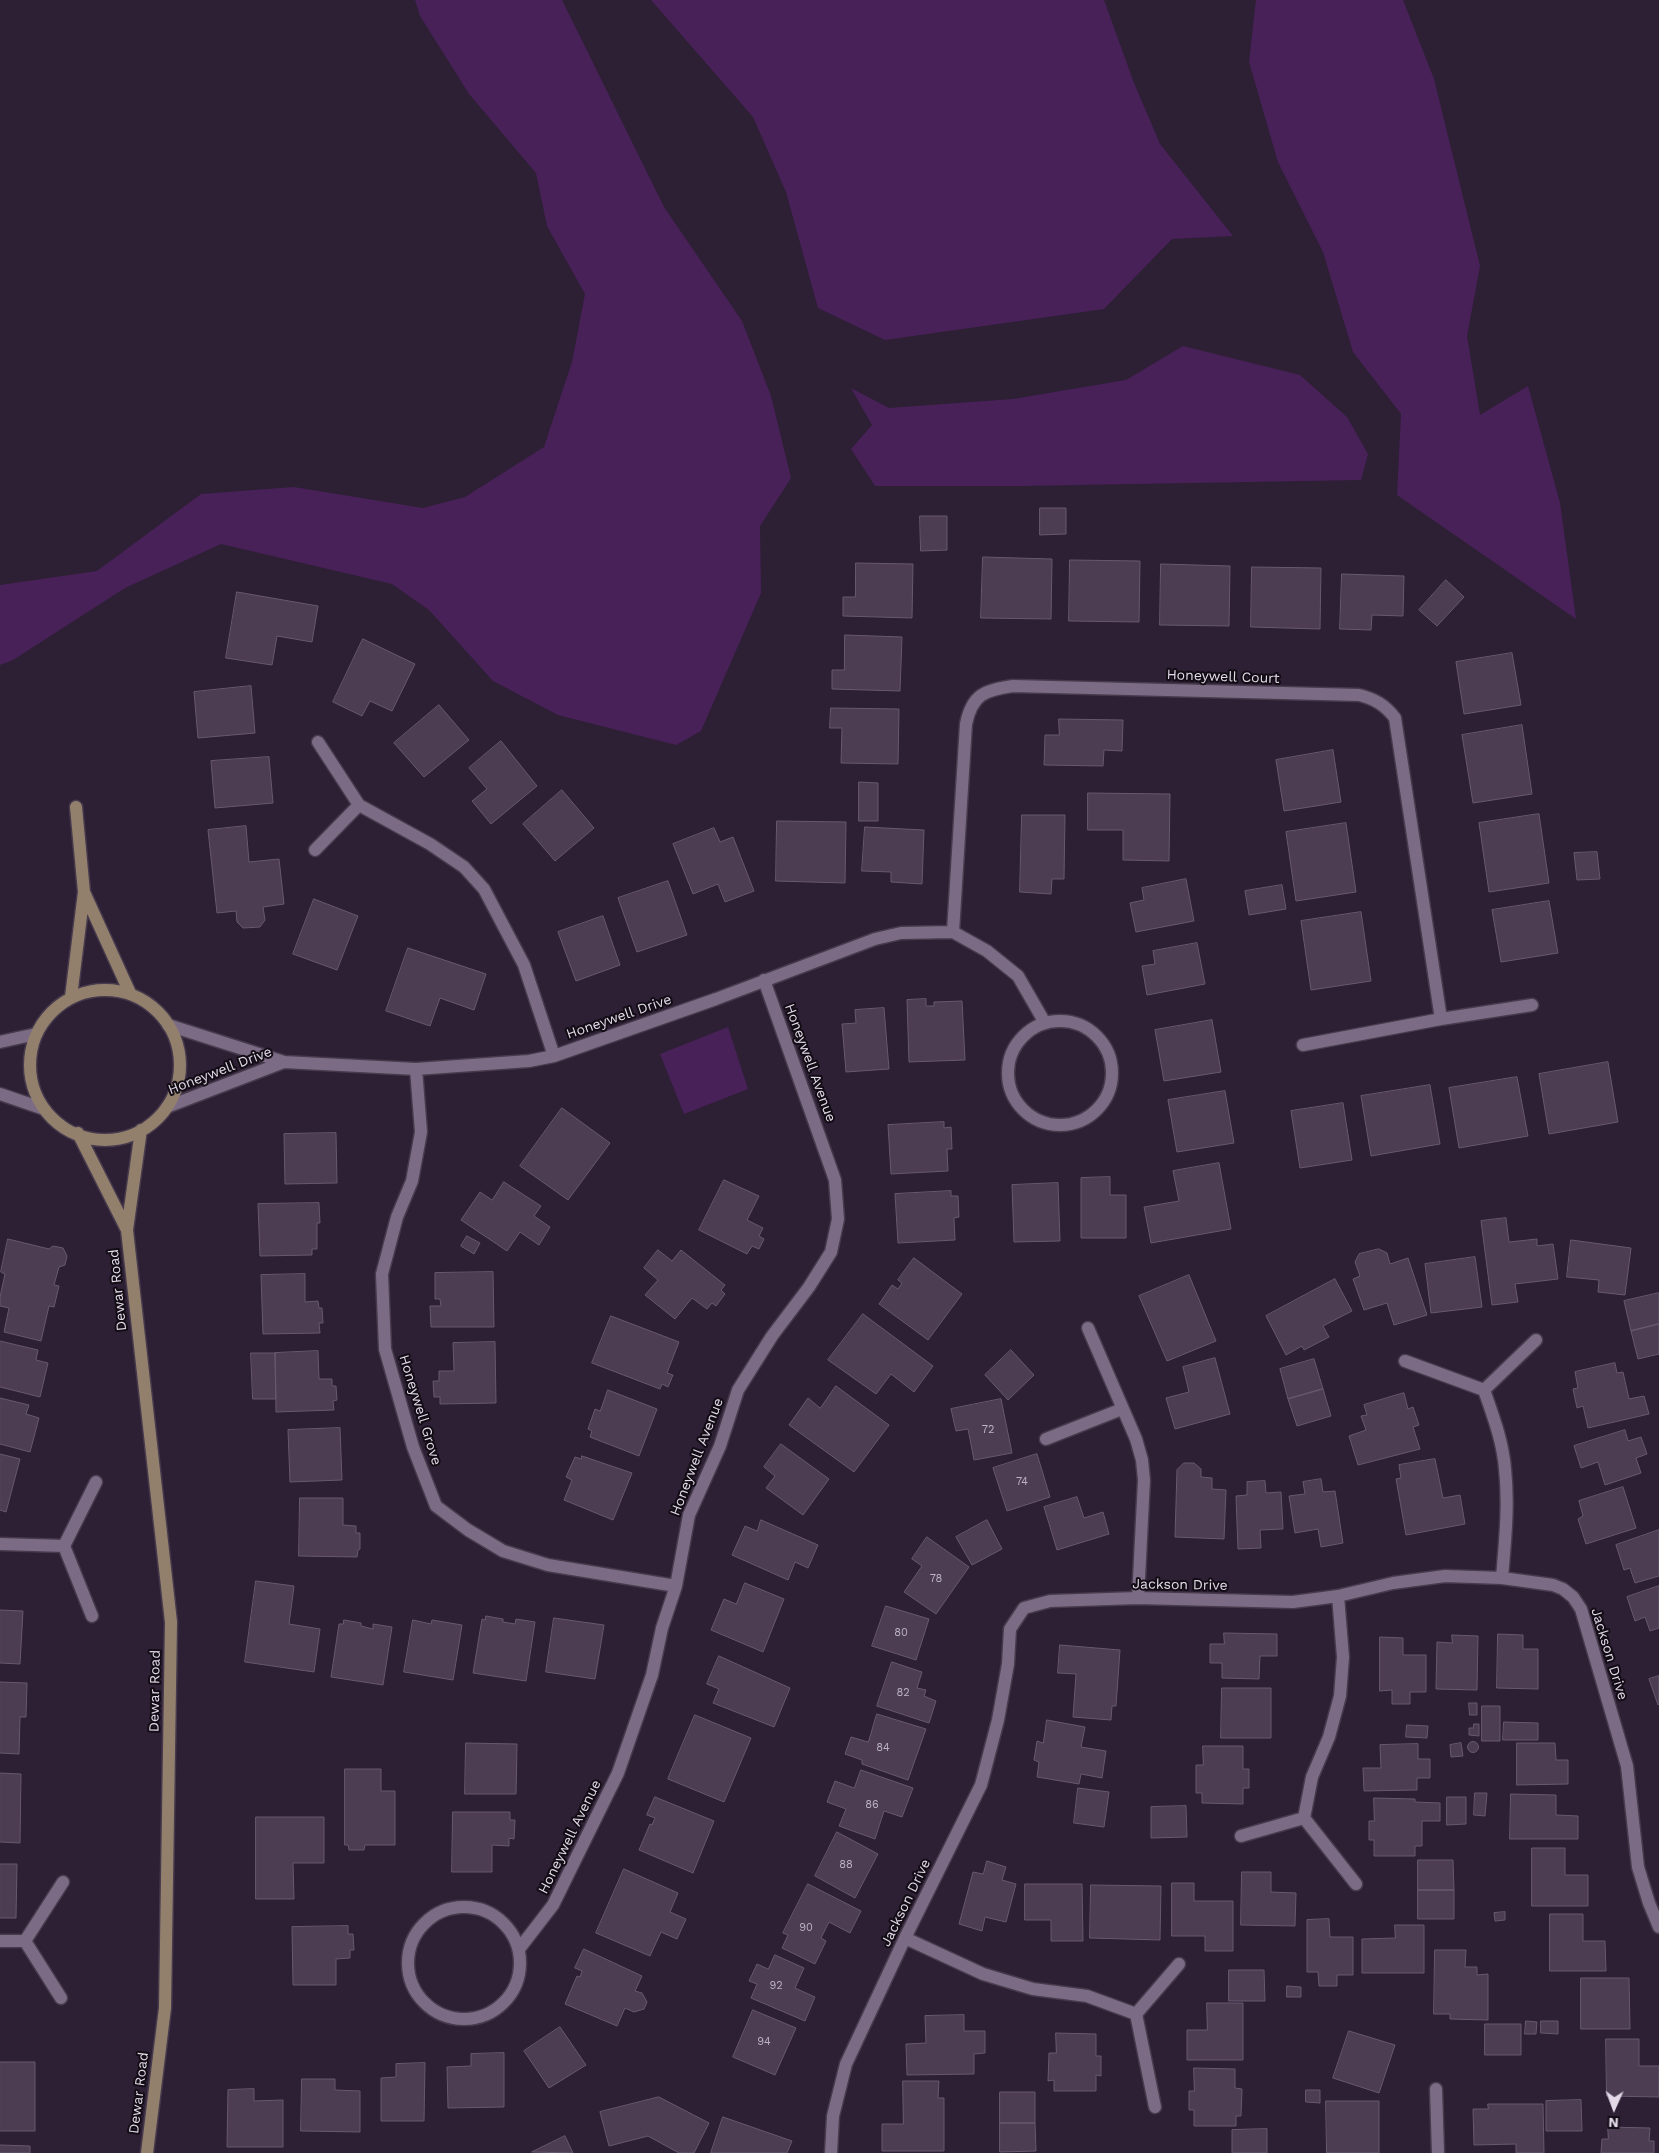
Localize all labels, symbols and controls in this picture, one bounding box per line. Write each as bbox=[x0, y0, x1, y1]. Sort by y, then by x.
street label: Honeywell Court bbox=[1166, 667, 1280, 687]
street label: Honeywell Drive bbox=[564, 991, 674, 1043]
street label: Honeywell Avenue bbox=[781, 1002, 839, 1124]
street label: Honeywell Drive bbox=[166, 1043, 274, 1099]
street label: Dewar Road bbox=[105, 1248, 131, 1332]
street label: Honeywell Grove bbox=[395, 1353, 445, 1467]
street label: Honeywell Avenue bbox=[667, 1396, 727, 1518]
house number: 72 bbox=[982, 1423, 994, 1437]
house number: 74 bbox=[1016, 1475, 1028, 1489]
house number: 78 bbox=[930, 1572, 942, 1586]
street label: Jackson Drive bbox=[1132, 1576, 1228, 1594]
street label: Jackson Drive bbox=[1587, 1606, 1631, 1702]
house number: 80 bbox=[894, 1626, 908, 1640]
street label: Dewar Road bbox=[146, 1650, 164, 1732]
house number: 82 bbox=[896, 1686, 910, 1700]
house number: 84 bbox=[876, 1741, 890, 1755]
street label: Honeywell Avenue bbox=[535, 1777, 605, 1897]
house number: 86 bbox=[865, 1798, 879, 1812]
street label: Jackson Drive bbox=[878, 1857, 934, 1949]
house number: 88 bbox=[839, 1858, 853, 1872]
house number: 90 bbox=[799, 1921, 813, 1935]
house number: 92 bbox=[769, 1979, 783, 1993]
house number: 94 bbox=[757, 2035, 771, 2049]
street label: Dewar Road bbox=[126, 2051, 152, 2135]
north arrow bbox=[1589, 2083, 1639, 2133]
text: N bbox=[1608, 2115, 1619, 2131]

